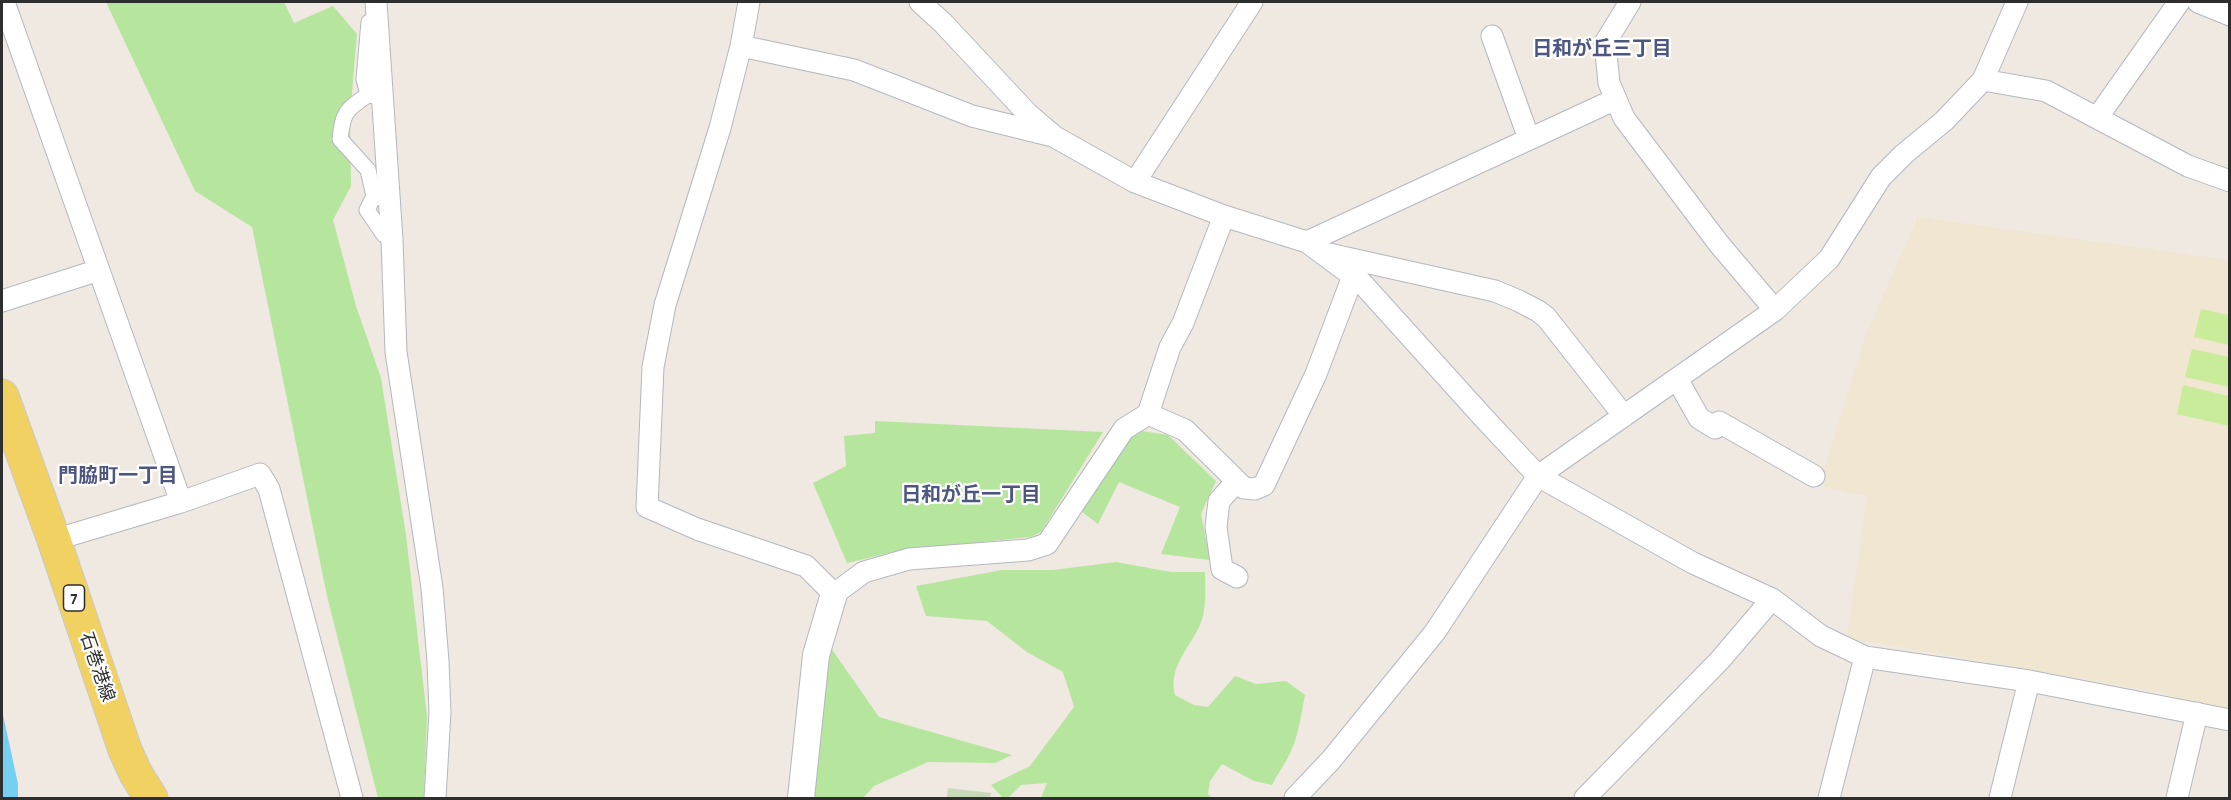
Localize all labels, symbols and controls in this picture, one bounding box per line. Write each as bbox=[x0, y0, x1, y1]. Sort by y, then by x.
district label: 日和が丘三丁目 bbox=[1532, 37, 1672, 61]
district label: 門脇町一丁目 bbox=[58, 464, 178, 488]
district label: 日和が丘一丁目 bbox=[901, 483, 1041, 507]
road number: 7 bbox=[64, 585, 84, 611]
street label: 石巻港線 bbox=[75, 629, 119, 705]

